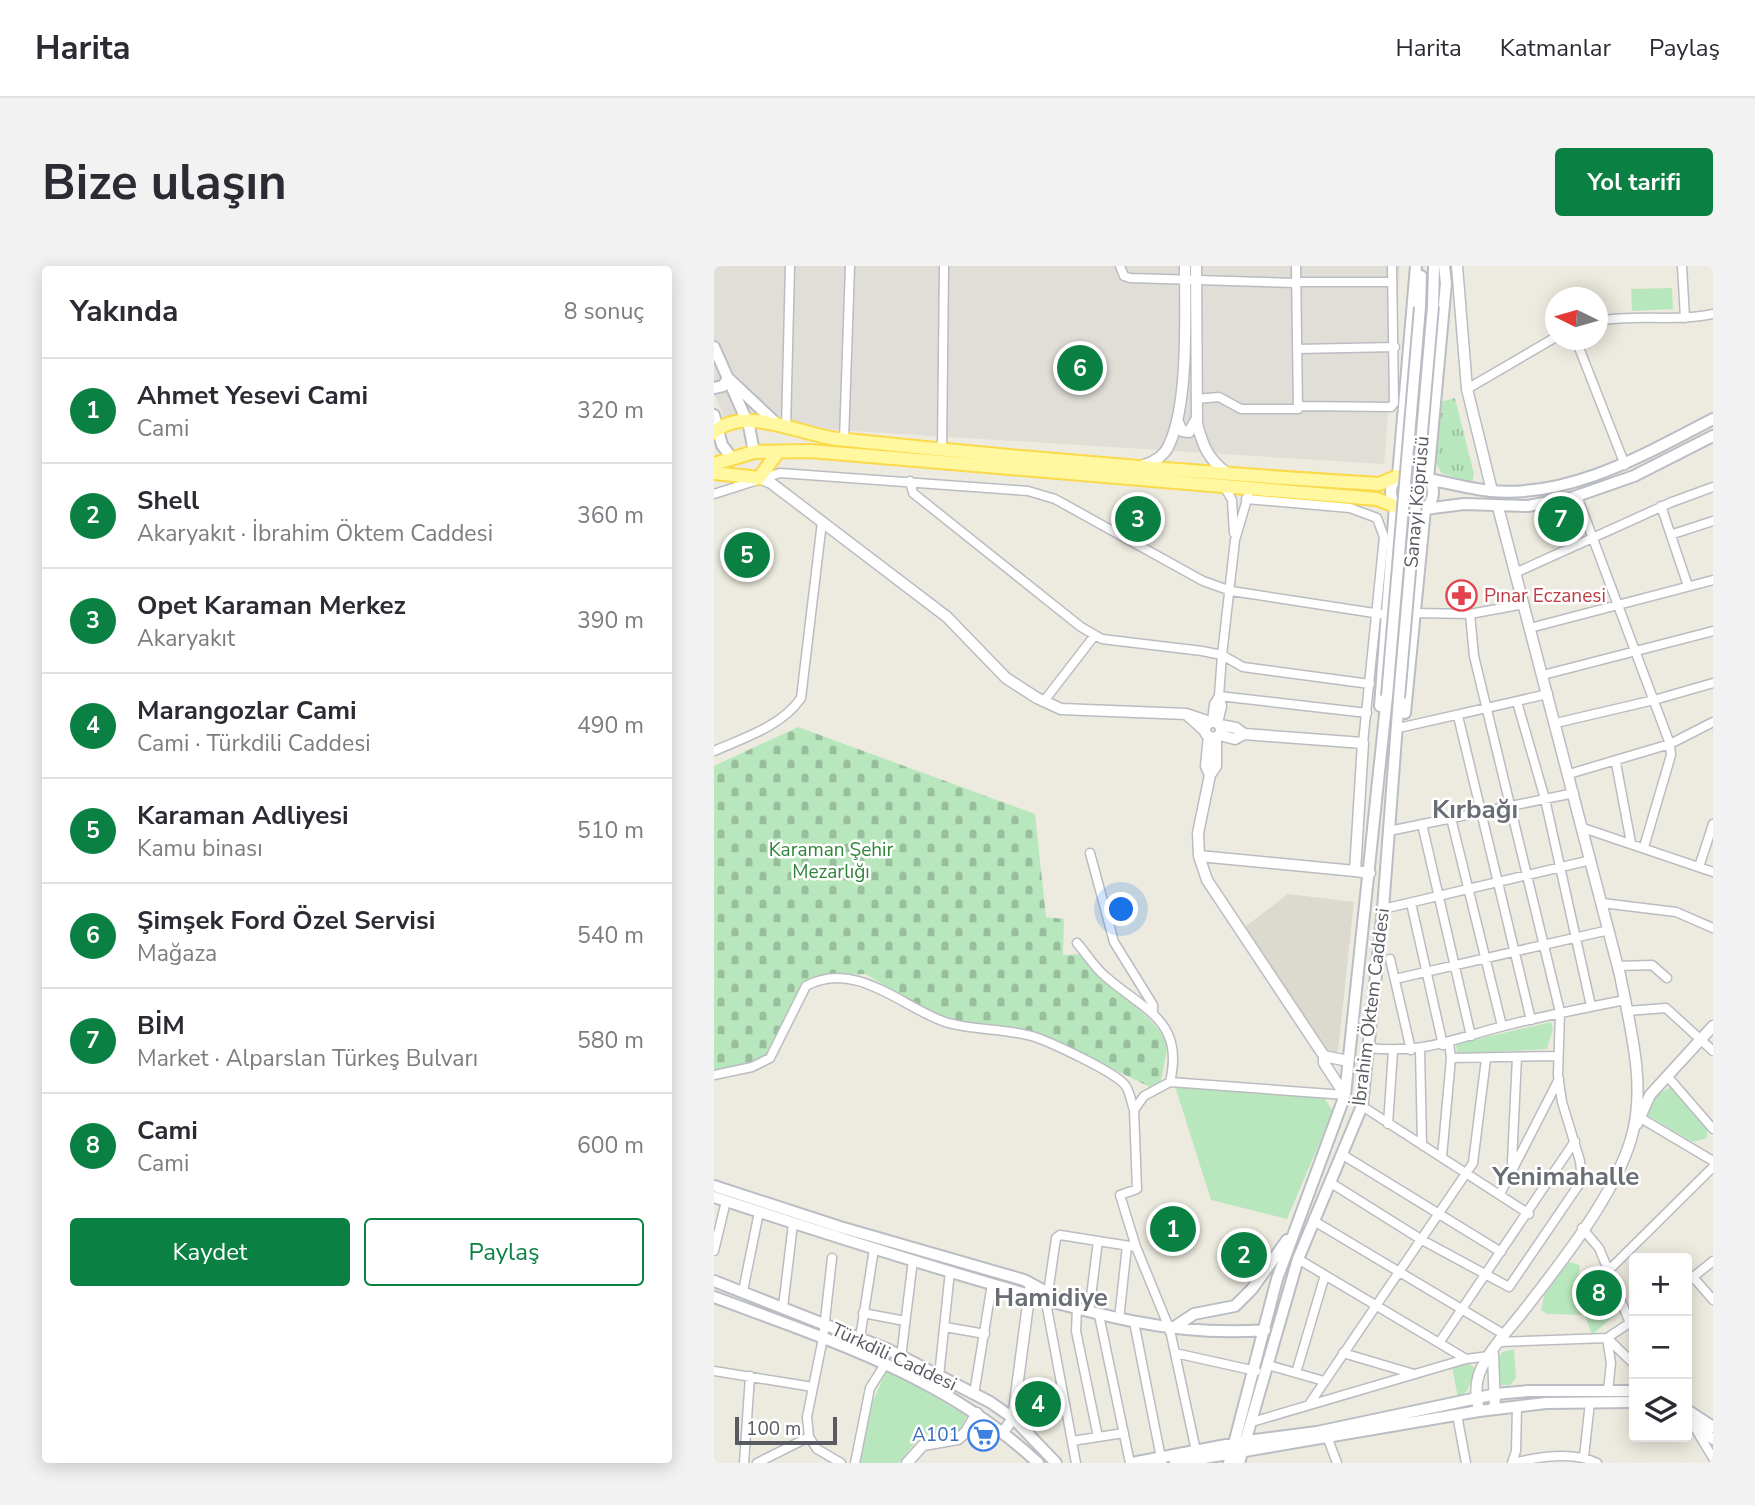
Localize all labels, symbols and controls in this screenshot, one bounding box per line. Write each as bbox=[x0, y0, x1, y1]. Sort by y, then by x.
text: Harita bbox=[35, 26, 131, 71]
text: Harita bbox=[1395, 32, 1462, 64]
text: Katmanlar bbox=[1500, 32, 1611, 64]
text: Paylaş bbox=[1649, 32, 1720, 64]
button: Yol tarifi bbox=[1555, 148, 1713, 216]
text: Bize ulaşın bbox=[42, 149, 287, 216]
north arrow bbox=[1545, 287, 1608, 350]
text: Yakında bbox=[70, 291, 178, 332]
text: 8 sonuç bbox=[564, 296, 644, 327]
pin: 6 bbox=[1057, 342, 1103, 394]
text: Ahmet Yesevi Cami bbox=[137, 378, 368, 413]
text: 1 bbox=[86, 395, 100, 426]
text: 320 m bbox=[577, 395, 644, 426]
text: Cami bbox=[137, 413, 189, 444]
street label: Sanayi Köprüsü bbox=[1398, 435, 1436, 569]
text: Shell bbox=[137, 483, 199, 518]
pin: 3 bbox=[1115, 493, 1161, 545]
pin: 7 bbox=[1538, 493, 1584, 545]
text: 2 bbox=[86, 500, 100, 531]
text: 360 m bbox=[577, 500, 644, 531]
text: Akaryakıt · İbrahim Öktem Caddesi bbox=[137, 518, 493, 549]
pin: 5 bbox=[724, 529, 770, 581]
pharmacy icon: Pınar Eczanesi bbox=[1444, 579, 1478, 613]
place label: Pınar Eczanesi bbox=[1484, 583, 1606, 609]
text: Opet Karaman Merkez bbox=[137, 588, 406, 623]
text: 3 bbox=[86, 605, 100, 636]
text: 390 m bbox=[577, 605, 644, 636]
text: Akaryakıt bbox=[137, 623, 235, 654]
text: Marangozlar Cami bbox=[137, 693, 357, 728]
text: 4 bbox=[86, 710, 100, 741]
text: 490 m bbox=[577, 710, 644, 741]
text: Cami · Türkdili Caddesi bbox=[137, 728, 371, 759]
district label: Kırbağı bbox=[1432, 792, 1518, 827]
text: Karaman Adliyesi bbox=[137, 798, 349, 833]
text: 5 bbox=[86, 815, 100, 846]
text: 510 m bbox=[577, 815, 644, 846]
text: Kamu binası bbox=[137, 833, 262, 864]
park label: Karaman Şehir Mezarlığı bbox=[769, 837, 893, 885]
your location bbox=[1104, 892, 1138, 926]
text: Şimşek Ford Özel Servisi bbox=[137, 903, 435, 938]
street label: İbrahim Öktem Caddesi bbox=[1346, 907, 1396, 1107]
text: 6 bbox=[86, 920, 100, 951]
text: 540 m bbox=[577, 920, 644, 951]
text: Mağaza bbox=[137, 938, 217, 969]
text: BİM bbox=[137, 1008, 185, 1043]
text: 7 bbox=[86, 1025, 100, 1056]
text: 580 m bbox=[577, 1025, 644, 1056]
text: Market · Alparslan Türkeş Bulvarı bbox=[137, 1043, 478, 1074]
text: Cami bbox=[137, 1113, 198, 1148]
text: 8 bbox=[86, 1130, 100, 1161]
text: 600 m bbox=[577, 1130, 644, 1161]
text: Cami bbox=[137, 1148, 189, 1179]
district label: Yenimahalle bbox=[1492, 1159, 1639, 1194]
pin: 1 bbox=[1150, 1203, 1196, 1255]
button: Kaydet bbox=[70, 1218, 350, 1286]
button: Paylaş bbox=[364, 1218, 644, 1286]
pin: 2 bbox=[1221, 1229, 1267, 1281]
map controls bbox=[1629, 1253, 1692, 1442]
button: + bbox=[1629, 1253, 1692, 1316]
pin: 8 bbox=[1576, 1267, 1622, 1319]
district label: Hamidiye bbox=[994, 1280, 1108, 1315]
button: − bbox=[1629, 1316, 1692, 1379]
street label: Türkdili Caddesi bbox=[827, 1317, 961, 1397]
pin: 4 bbox=[1015, 1378, 1061, 1430]
button: layers bbox=[1629, 1379, 1692, 1442]
scale bar bbox=[735, 1414, 836, 1446]
text: 100 m bbox=[746, 1416, 801, 1442]
supermarket icon: A101 bbox=[966, 1418, 1000, 1452]
place label: A101 bbox=[912, 1422, 960, 1448]

